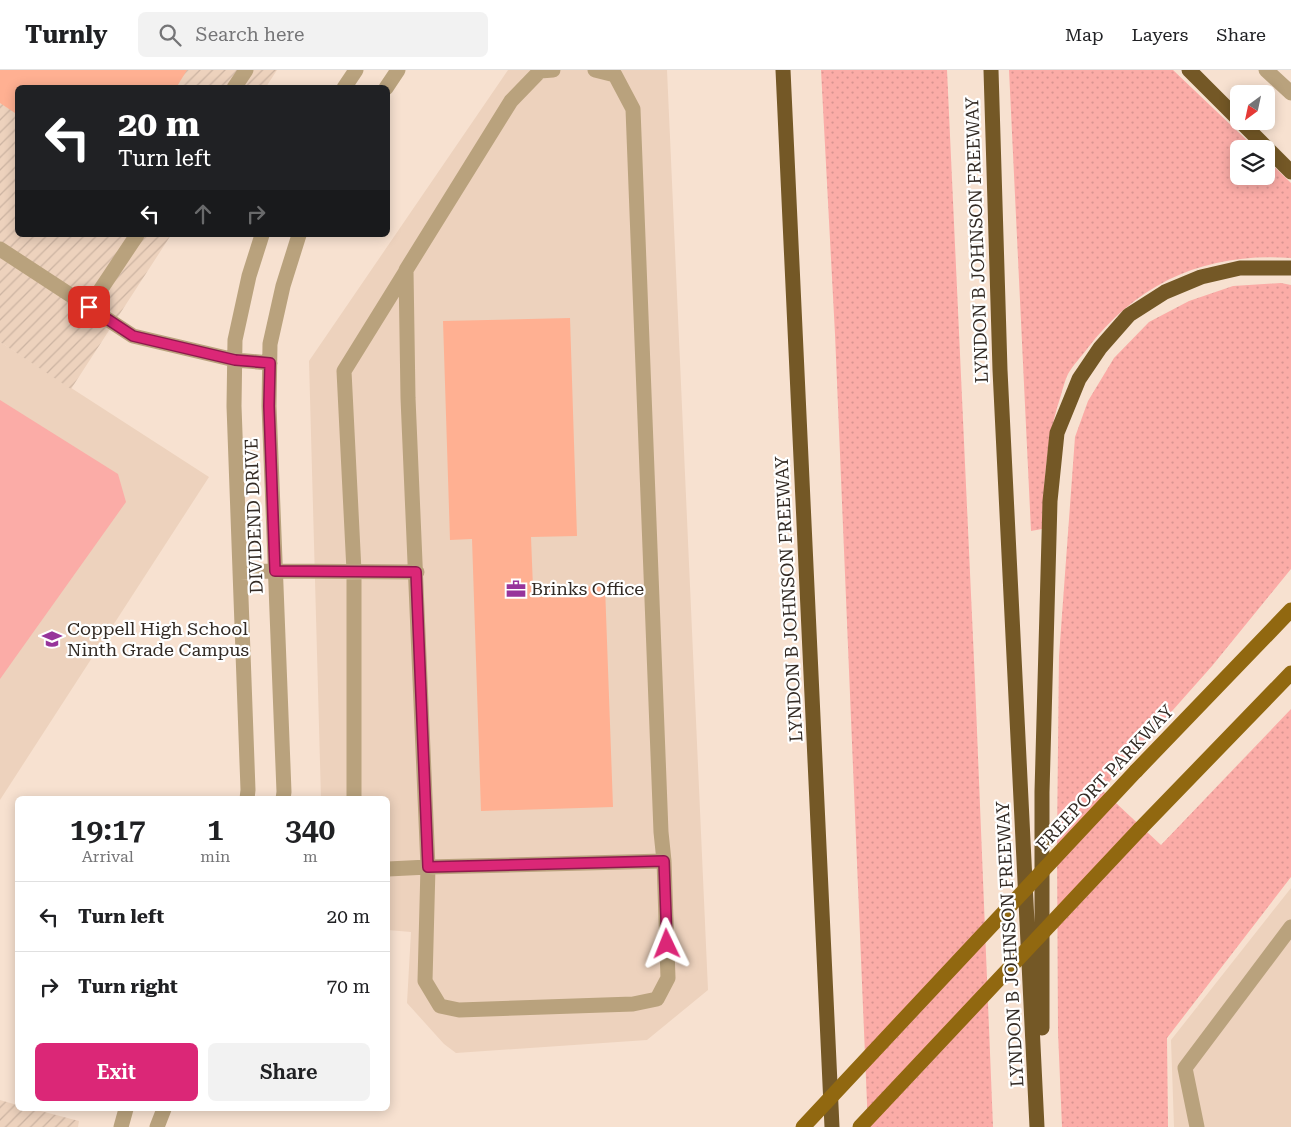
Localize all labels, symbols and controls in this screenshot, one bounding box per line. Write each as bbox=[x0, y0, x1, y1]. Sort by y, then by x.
search box bbox=[138, 12, 488, 57]
text: Turnly bbox=[25, 21, 108, 49]
icon: search bbox=[156, 21, 184, 49]
text: Search here bbox=[196, 23, 304, 46]
text: Map bbox=[1065, 24, 1104, 45]
text: Layers bbox=[1132, 24, 1188, 45]
text: Share bbox=[1216, 24, 1266, 45]
north arrow bbox=[1230, 85, 1275, 130]
map controls bbox=[1230, 85, 1275, 185]
street label: LYNDON B JOHNSON FREEWAY bbox=[961, 96, 992, 384]
text: 20 m bbox=[118, 104, 200, 145]
icon: left bbox=[35, 105, 100, 170]
button: layers bbox=[1230, 140, 1275, 185]
text: Turn left bbox=[118, 146, 211, 171]
icon: left bbox=[136, 200, 164, 228]
icon: ahead bbox=[189, 200, 217, 228]
icon: right bbox=[242, 200, 270, 228]
pin bbox=[68, 286, 110, 328]
icon: arrive bbox=[75, 293, 103, 321]
street label: DIVIDEND DRIVE bbox=[240, 438, 267, 594]
street label: LYNDON B JOHNSON FREEWAY bbox=[770, 455, 806, 743]
office icon: Brinks Office bbox=[505, 578, 527, 600]
place label: Brinks Office bbox=[531, 578, 644, 599]
place label: Coppell High School Ninth Grade Campus bbox=[67, 618, 249, 660]
school or university icon: Coppell High School Ninth Grade Campus bbox=[41, 628, 63, 650]
street label: FREEPORT PARKWAY bbox=[1032, 700, 1178, 855]
street label: LYNDON B JOHNSON FREEWAY bbox=[991, 800, 1027, 1088]
text: 19:17 bbox=[70, 812, 146, 847]
text: 1 bbox=[207, 812, 224, 847]
text: 340 bbox=[285, 812, 335, 847]
text: Arrival bbox=[82, 847, 134, 866]
text: min bbox=[200, 847, 230, 866]
text: m bbox=[303, 847, 317, 866]
icon: left bbox=[35, 903, 63, 931]
text: Turn left bbox=[78, 905, 164, 928]
text: 20 m bbox=[327, 905, 370, 928]
position arrow bbox=[640, 917, 692, 969]
icon: right bbox=[35, 973, 63, 1001]
text: Turn right bbox=[78, 975, 178, 998]
text: 70 m bbox=[327, 975, 370, 998]
button: Exit bbox=[35, 1043, 198, 1101]
button: Share bbox=[208, 1043, 370, 1101]

